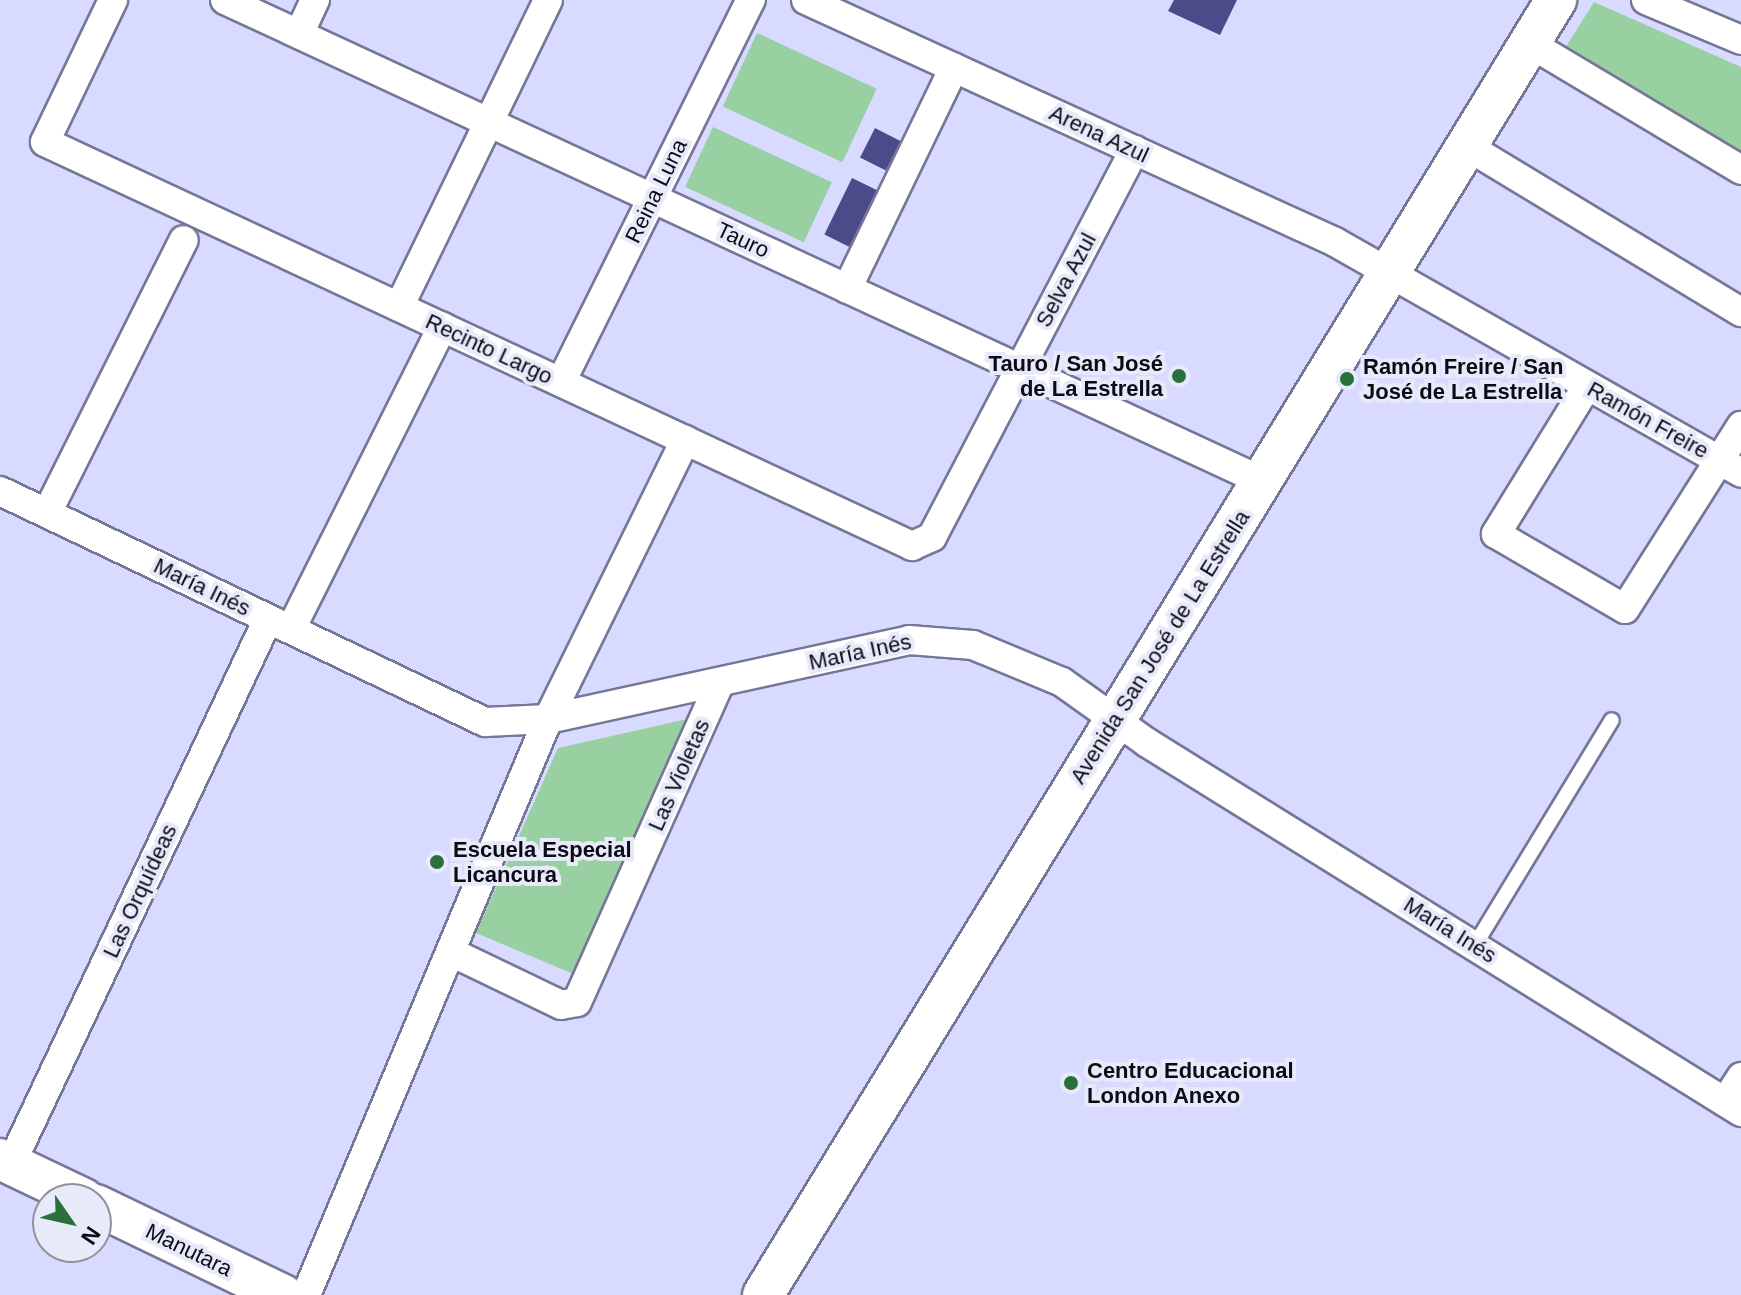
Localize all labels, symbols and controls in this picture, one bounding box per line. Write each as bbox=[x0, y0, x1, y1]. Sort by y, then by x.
street label: Arena Azul bbox=[1045, 99, 1153, 169]
street label: Reina Luna bbox=[619, 135, 693, 247]
street label: Tauro bbox=[712, 216, 774, 264]
street label: Selva Azul bbox=[1030, 228, 1102, 332]
street label: Recinto Largo bbox=[421, 308, 557, 390]
place label: Tauro / San José de La Estrella bbox=[989, 350, 1163, 402]
place label: Ramón Freire / San José de La Estrella bbox=[1363, 353, 1564, 404]
marker: Tauro / San José de La Estrella bbox=[1170, 367, 1188, 385]
marker: Ramón Freire / San José de La Estrella bbox=[1338, 370, 1356, 388]
street label: Ramón Freire bbox=[1583, 376, 1713, 464]
street label: Avenida San José de La Estrella bbox=[1065, 505, 1255, 789]
street label: María Inés bbox=[150, 552, 254, 622]
street label: María Inés bbox=[806, 628, 914, 676]
street label: Las Violetas bbox=[643, 715, 715, 835]
street label: Las Orquídeas bbox=[98, 820, 182, 962]
place label: Escuela Especial Licancura bbox=[453, 836, 632, 888]
marker: Escuela Especial Licancura bbox=[428, 853, 446, 871]
street label: María Inés bbox=[1399, 891, 1501, 969]
place label: Centro Educacional London Anexo bbox=[1087, 1057, 1294, 1108]
marker: Centro Educacional London Anexo bbox=[1062, 1074, 1080, 1092]
north arrow bbox=[32, 1183, 112, 1263]
street label: Manutara bbox=[141, 1218, 237, 1282]
text: N bbox=[76, 1222, 105, 1249]

